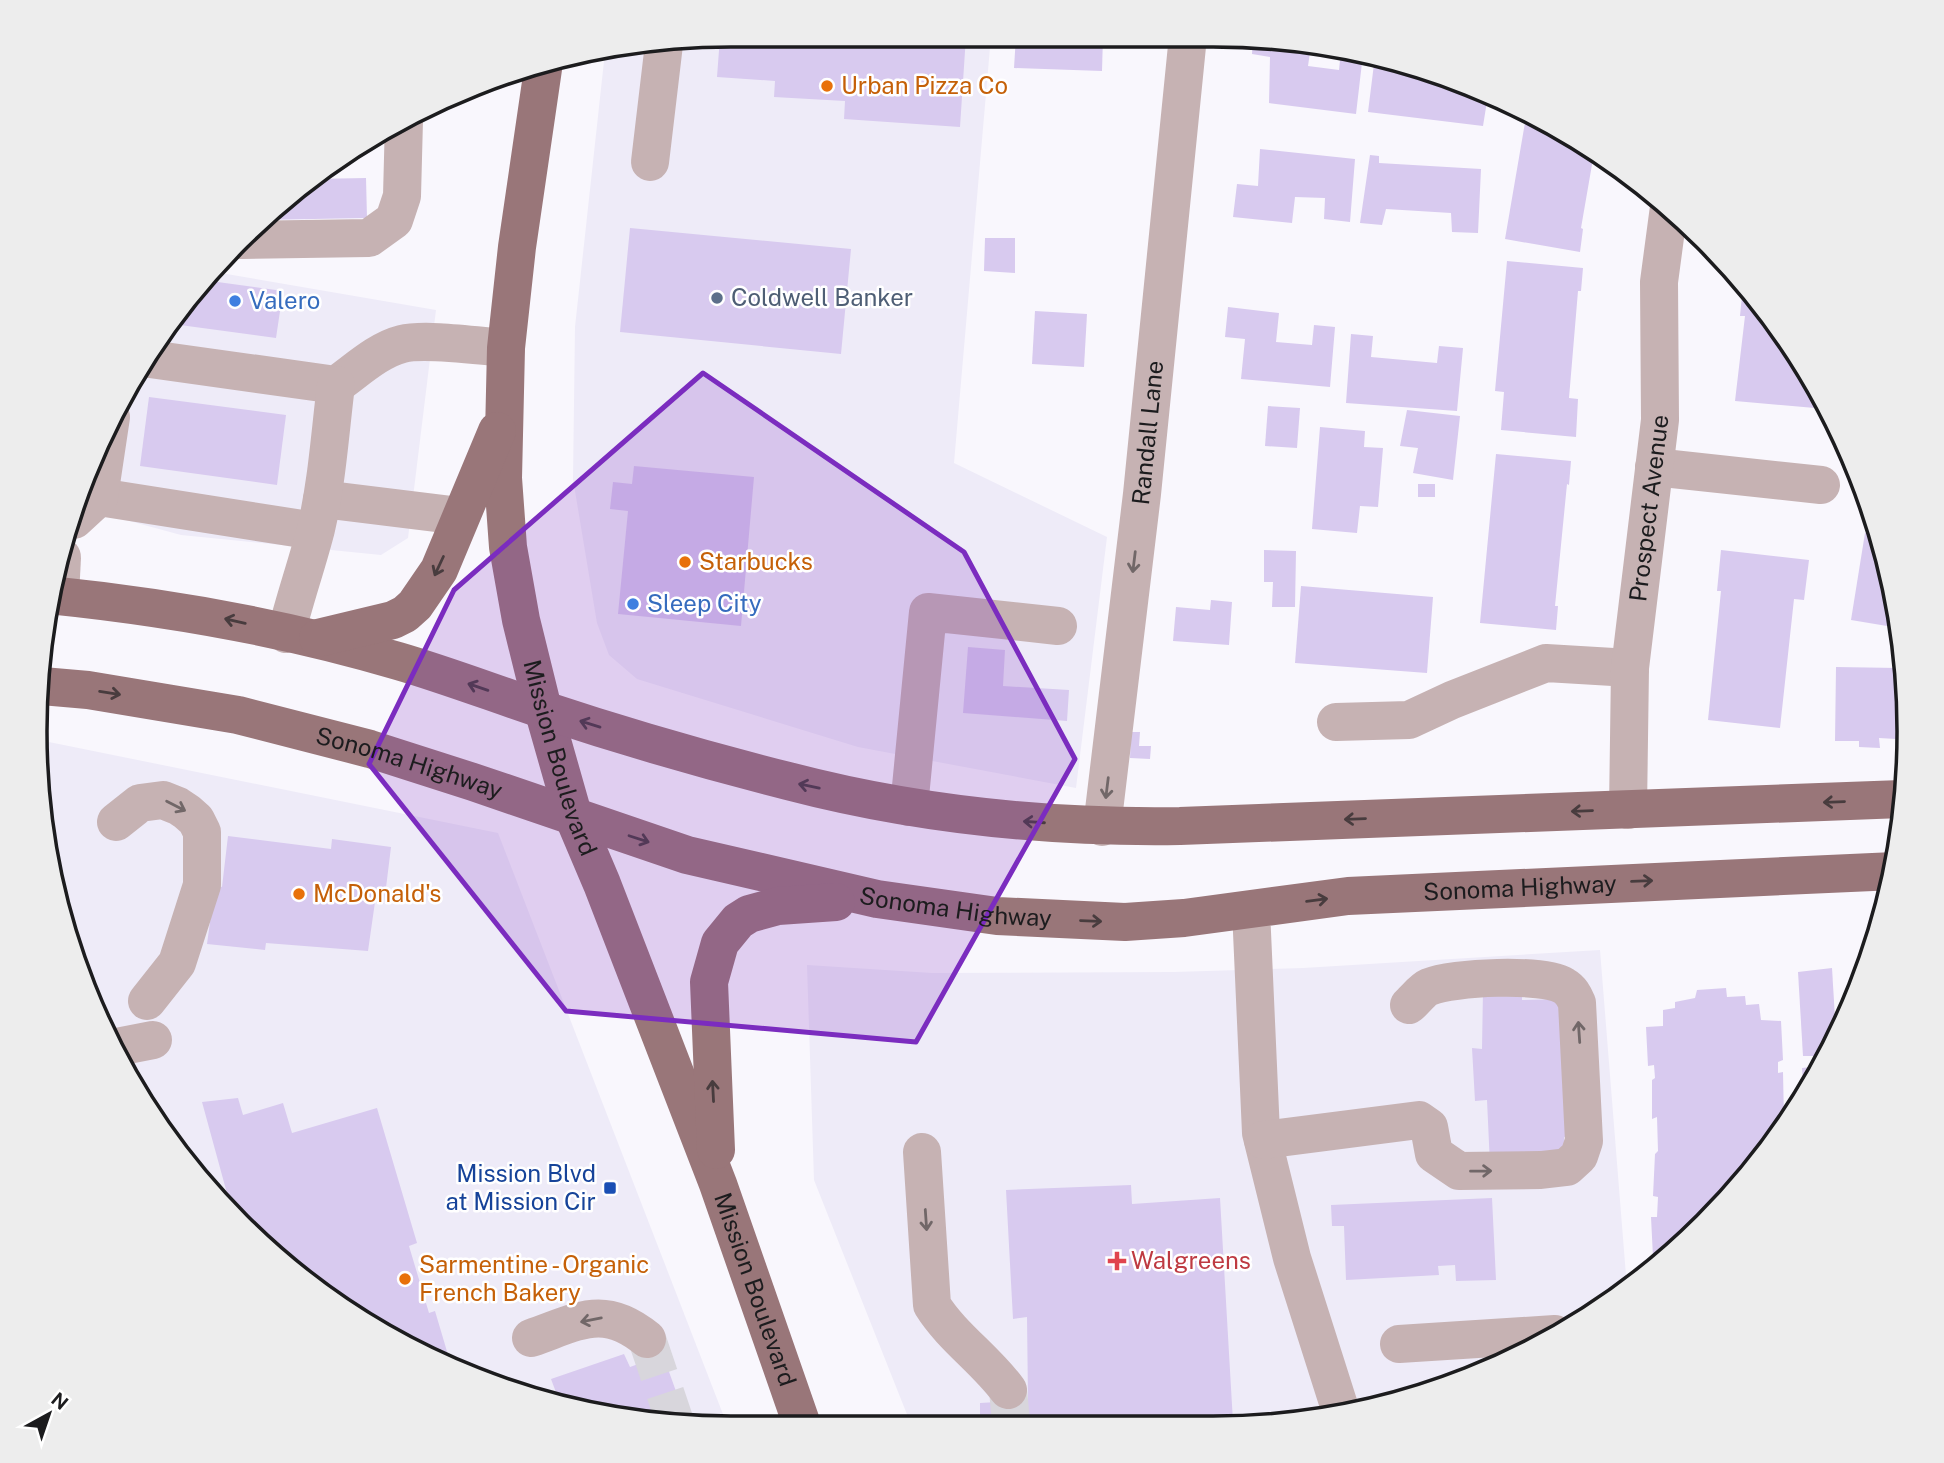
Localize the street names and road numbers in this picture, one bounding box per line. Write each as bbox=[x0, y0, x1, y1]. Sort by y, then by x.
street label: Randall Lane bbox=[1126, 359, 1168, 506]
street label: Prospect Avenue bbox=[1623, 413, 1674, 603]
street label: Mission Boulevard bbox=[518, 657, 603, 860]
street label: Sonoma Highway bbox=[313, 721, 507, 804]
street label: Sonoma Highway bbox=[1423, 869, 1618, 906]
street label: Sonoma Highway bbox=[857, 880, 1053, 932]
street label: Mission Boulevard bbox=[709, 1189, 802, 1390]

